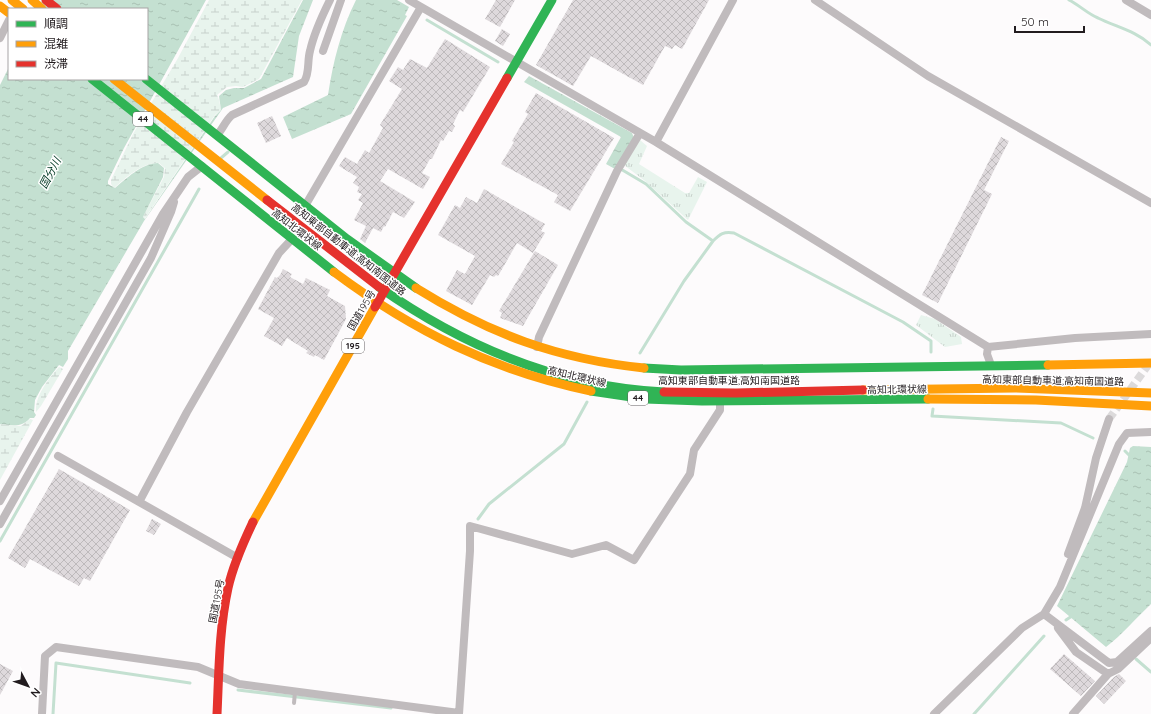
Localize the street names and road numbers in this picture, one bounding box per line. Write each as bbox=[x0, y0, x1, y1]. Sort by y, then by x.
road number: 44 bbox=[133, 112, 153, 126]
street label: 高知東部自動車道;高知南国道路 bbox=[289, 201, 409, 298]
street label: 高知北環状線 bbox=[269, 206, 324, 253]
street label: 国道195号 bbox=[345, 288, 378, 333]
road number: 195 bbox=[342, 339, 364, 353]
street label: 高知北環状線 bbox=[546, 363, 608, 390]
street label: 高知東部自動車道;高知南国道路 bbox=[982, 373, 1124, 388]
street label: 高知東部自動車道;高知南国道路 bbox=[658, 374, 800, 387]
street label: 高知北環状線 bbox=[867, 382, 927, 397]
road number: 44 bbox=[628, 391, 648, 405]
street label: 国道195号 bbox=[206, 578, 227, 624]

